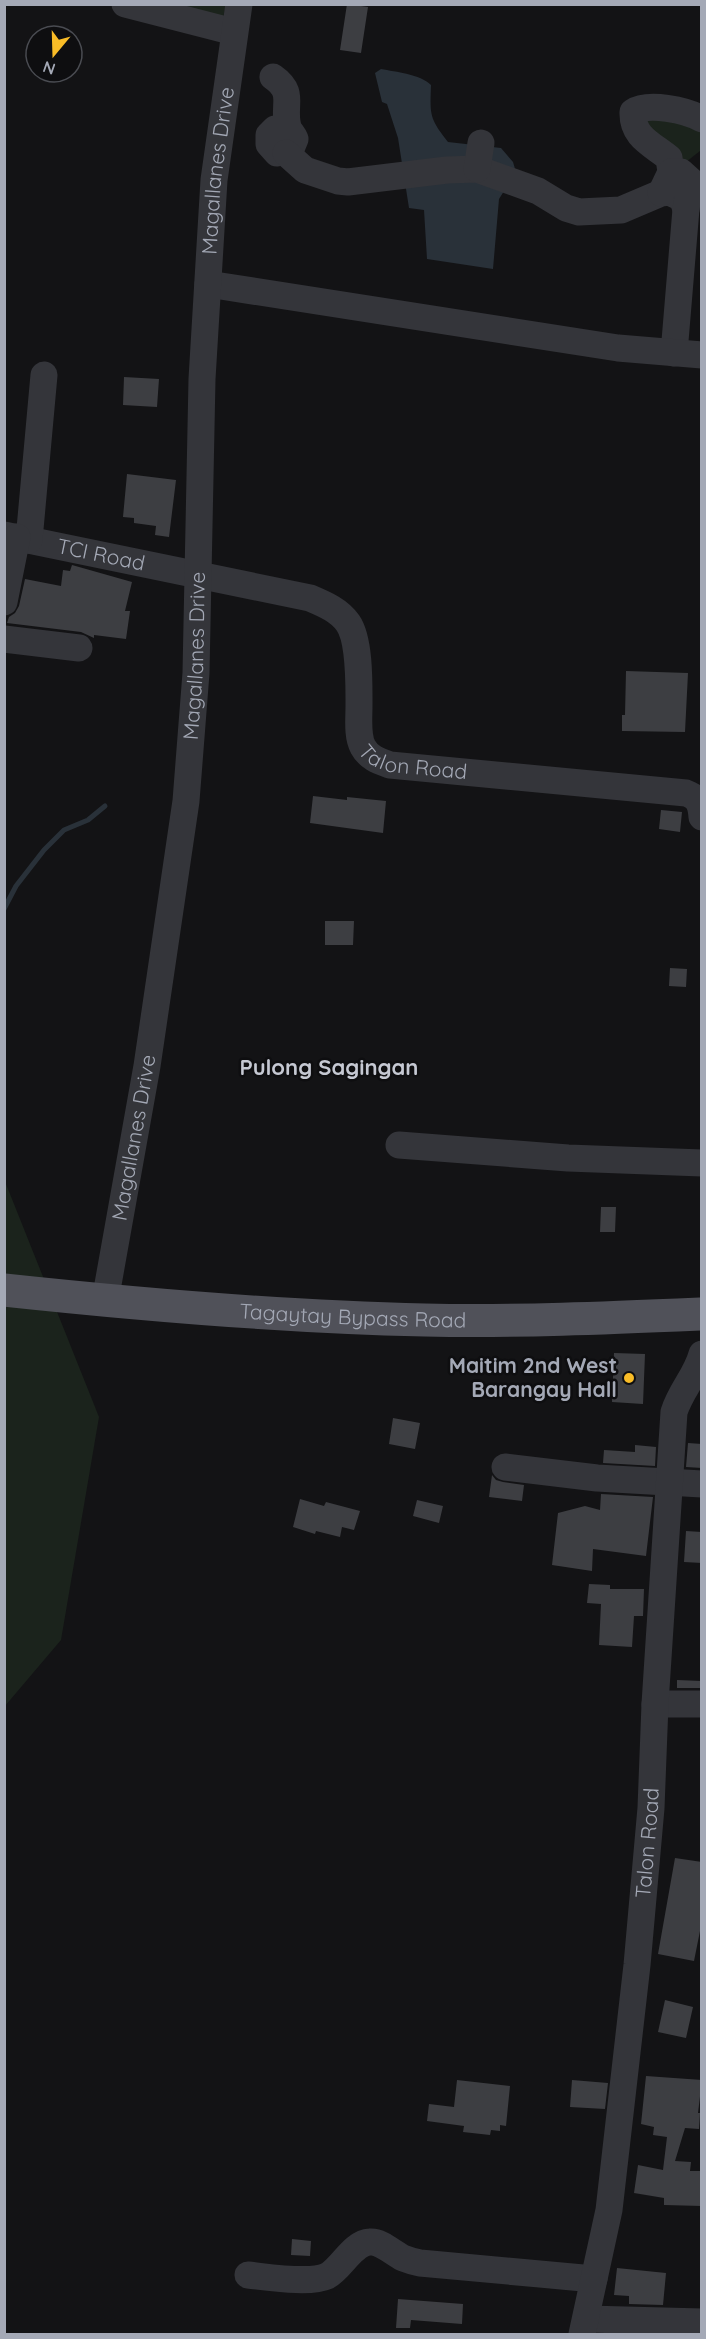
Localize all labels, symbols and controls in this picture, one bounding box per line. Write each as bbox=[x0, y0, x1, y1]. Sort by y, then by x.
north arrow bbox=[24, 24, 84, 84]
text: N bbox=[40, 57, 58, 80]
street label: Magallanes Drive bbox=[196, 85, 239, 255]
street label: TCI Road bbox=[55, 532, 147, 576]
street label: Magallanes Drive bbox=[177, 571, 210, 741]
street label: Talon Road bbox=[353, 739, 468, 784]
street label: Magallanes Drive bbox=[106, 1053, 161, 1223]
district label: Pulong Sagingan bbox=[240, 1053, 418, 1081]
street label: Tagaytay Bypass Road bbox=[239, 1297, 466, 1333]
place label: Maitim 2nd West Barangay Hall bbox=[449, 1352, 617, 1402]
marker: Maitim 2nd West Barangay Hall bbox=[622, 1371, 636, 1385]
street label: Talon Road bbox=[629, 1787, 664, 1899]

